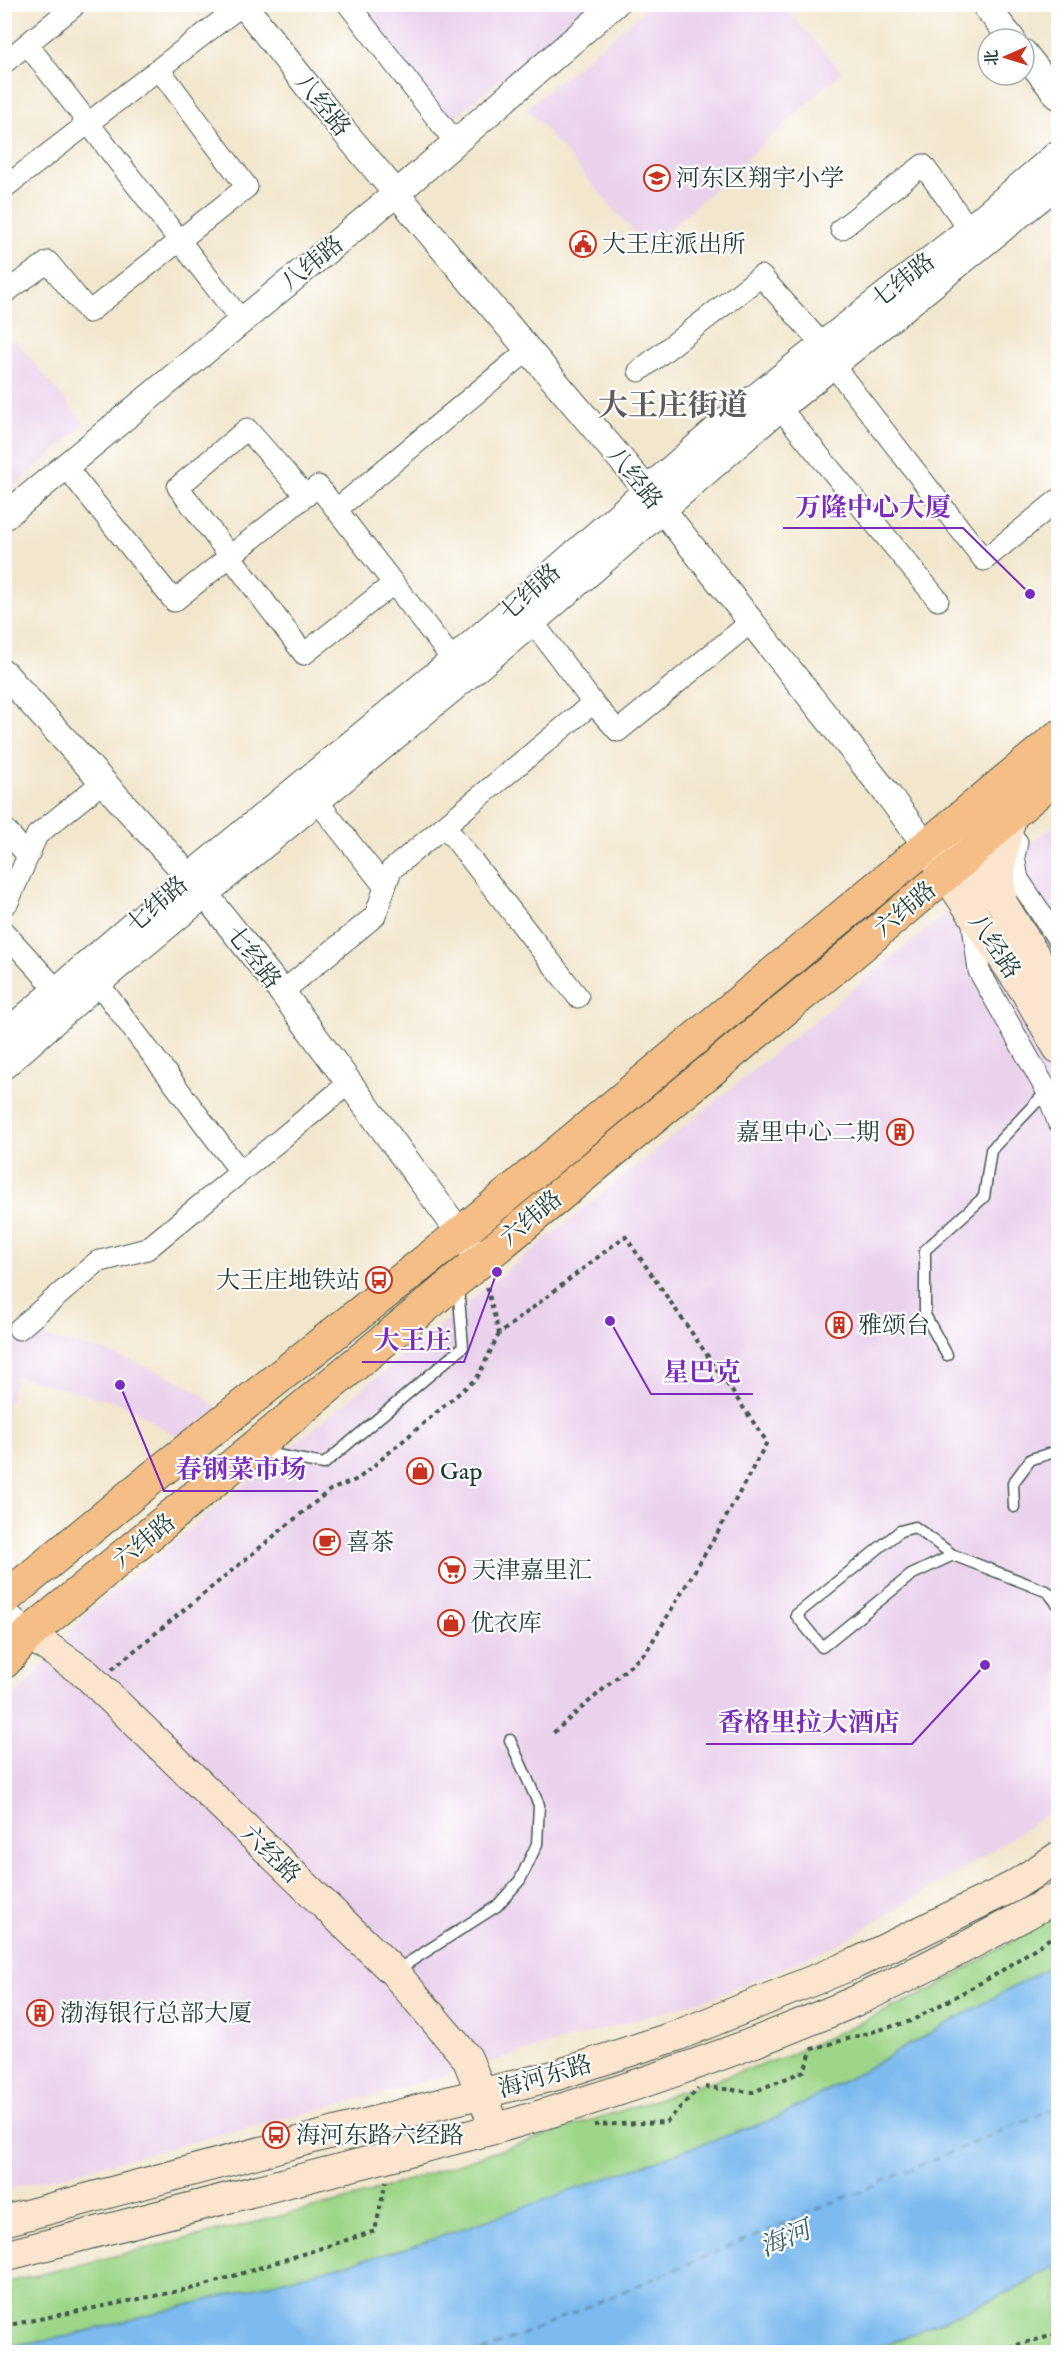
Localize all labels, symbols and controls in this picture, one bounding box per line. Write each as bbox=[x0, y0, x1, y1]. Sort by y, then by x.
north arrow bbox=[976, 27, 1036, 87]
text: 北 bbox=[983, 49, 1003, 66]
street label: 八经路 bbox=[287, 68, 357, 144]
school or university icon: 河东区翔宇小学 bbox=[642, 163, 672, 193]
place label: 河东区翔宇小学 bbox=[676, 164, 844, 195]
street label: 八纬路 bbox=[275, 229, 351, 299]
public building icon: 大王庄派出所 bbox=[568, 229, 598, 259]
place label: 大王庄派出所 bbox=[602, 230, 746, 261]
street label: 七纬路 bbox=[866, 247, 942, 316]
district label: 大王庄街道 bbox=[598, 388, 748, 426]
street label: 八经路 bbox=[599, 441, 669, 517]
callout: 万隆中心大厦 bbox=[783, 484, 963, 528]
text: 万隆中心大厦 bbox=[795, 492, 951, 525]
street label: 七纬路 bbox=[494, 558, 568, 629]
street label: 七纬路 bbox=[121, 870, 195, 940]
street label: 六纬路 bbox=[868, 875, 944, 945]
street label: 八经路 bbox=[961, 908, 1027, 985]
street label: 七经路 bbox=[218, 920, 287, 996]
building icon: 嘉里中心二期 bbox=[885, 1117, 915, 1147]
place label: 嘉里中心二期 bbox=[736, 1118, 880, 1149]
street label: 六纬路 bbox=[494, 1184, 570, 1254]
bus stop icon: 大王庄地铁站 bbox=[364, 1265, 394, 1295]
place label: 大王庄地铁站 bbox=[216, 1266, 360, 1297]
building icon: 雅颂台 bbox=[824, 1310, 854, 1340]
place label: 雅颂台 bbox=[858, 1311, 930, 1342]
callout: 大王庄 bbox=[362, 1318, 464, 1362]
text: 大王庄 bbox=[374, 1325, 452, 1358]
callout: 星巴克 bbox=[651, 1350, 753, 1394]
text: 星巴克 bbox=[663, 1357, 741, 1390]
callout: 春钢菜市场 bbox=[164, 1447, 318, 1491]
text: 春钢菜市场 bbox=[176, 1454, 306, 1487]
shop icon: Gap bbox=[405, 1456, 435, 1486]
place label: Gap bbox=[440, 1457, 482, 1488]
street label: 六纬路 bbox=[107, 1507, 183, 1577]
cafe icon: 喜茶 bbox=[312, 1527, 342, 1557]
place label: 喜茶 bbox=[346, 1528, 394, 1559]
supermarket icon: 天津嘉里汇 bbox=[437, 1555, 467, 1585]
place label: 天津嘉里汇 bbox=[472, 1556, 592, 1587]
shop icon: 优衣库 bbox=[436, 1608, 466, 1638]
place label: 优衣库 bbox=[470, 1609, 542, 1640]
callout: 香格里拉大酒店 bbox=[706, 1700, 912, 1744]
text: 香格里拉大酒店 bbox=[718, 1707, 900, 1740]
street label: 六经路 bbox=[233, 1819, 307, 1891]
building icon: 渤海银行总部大厦 bbox=[25, 1998, 55, 2028]
place label: 渤海银行总部大厦 bbox=[60, 1999, 252, 2030]
street label: 海河东路 bbox=[495, 2049, 596, 2106]
bus stop icon: 海河东路六经路 bbox=[261, 2120, 291, 2150]
place label: 海河东路六经路 bbox=[296, 2121, 464, 2152]
water label: 海河 bbox=[755, 2212, 820, 2265]

